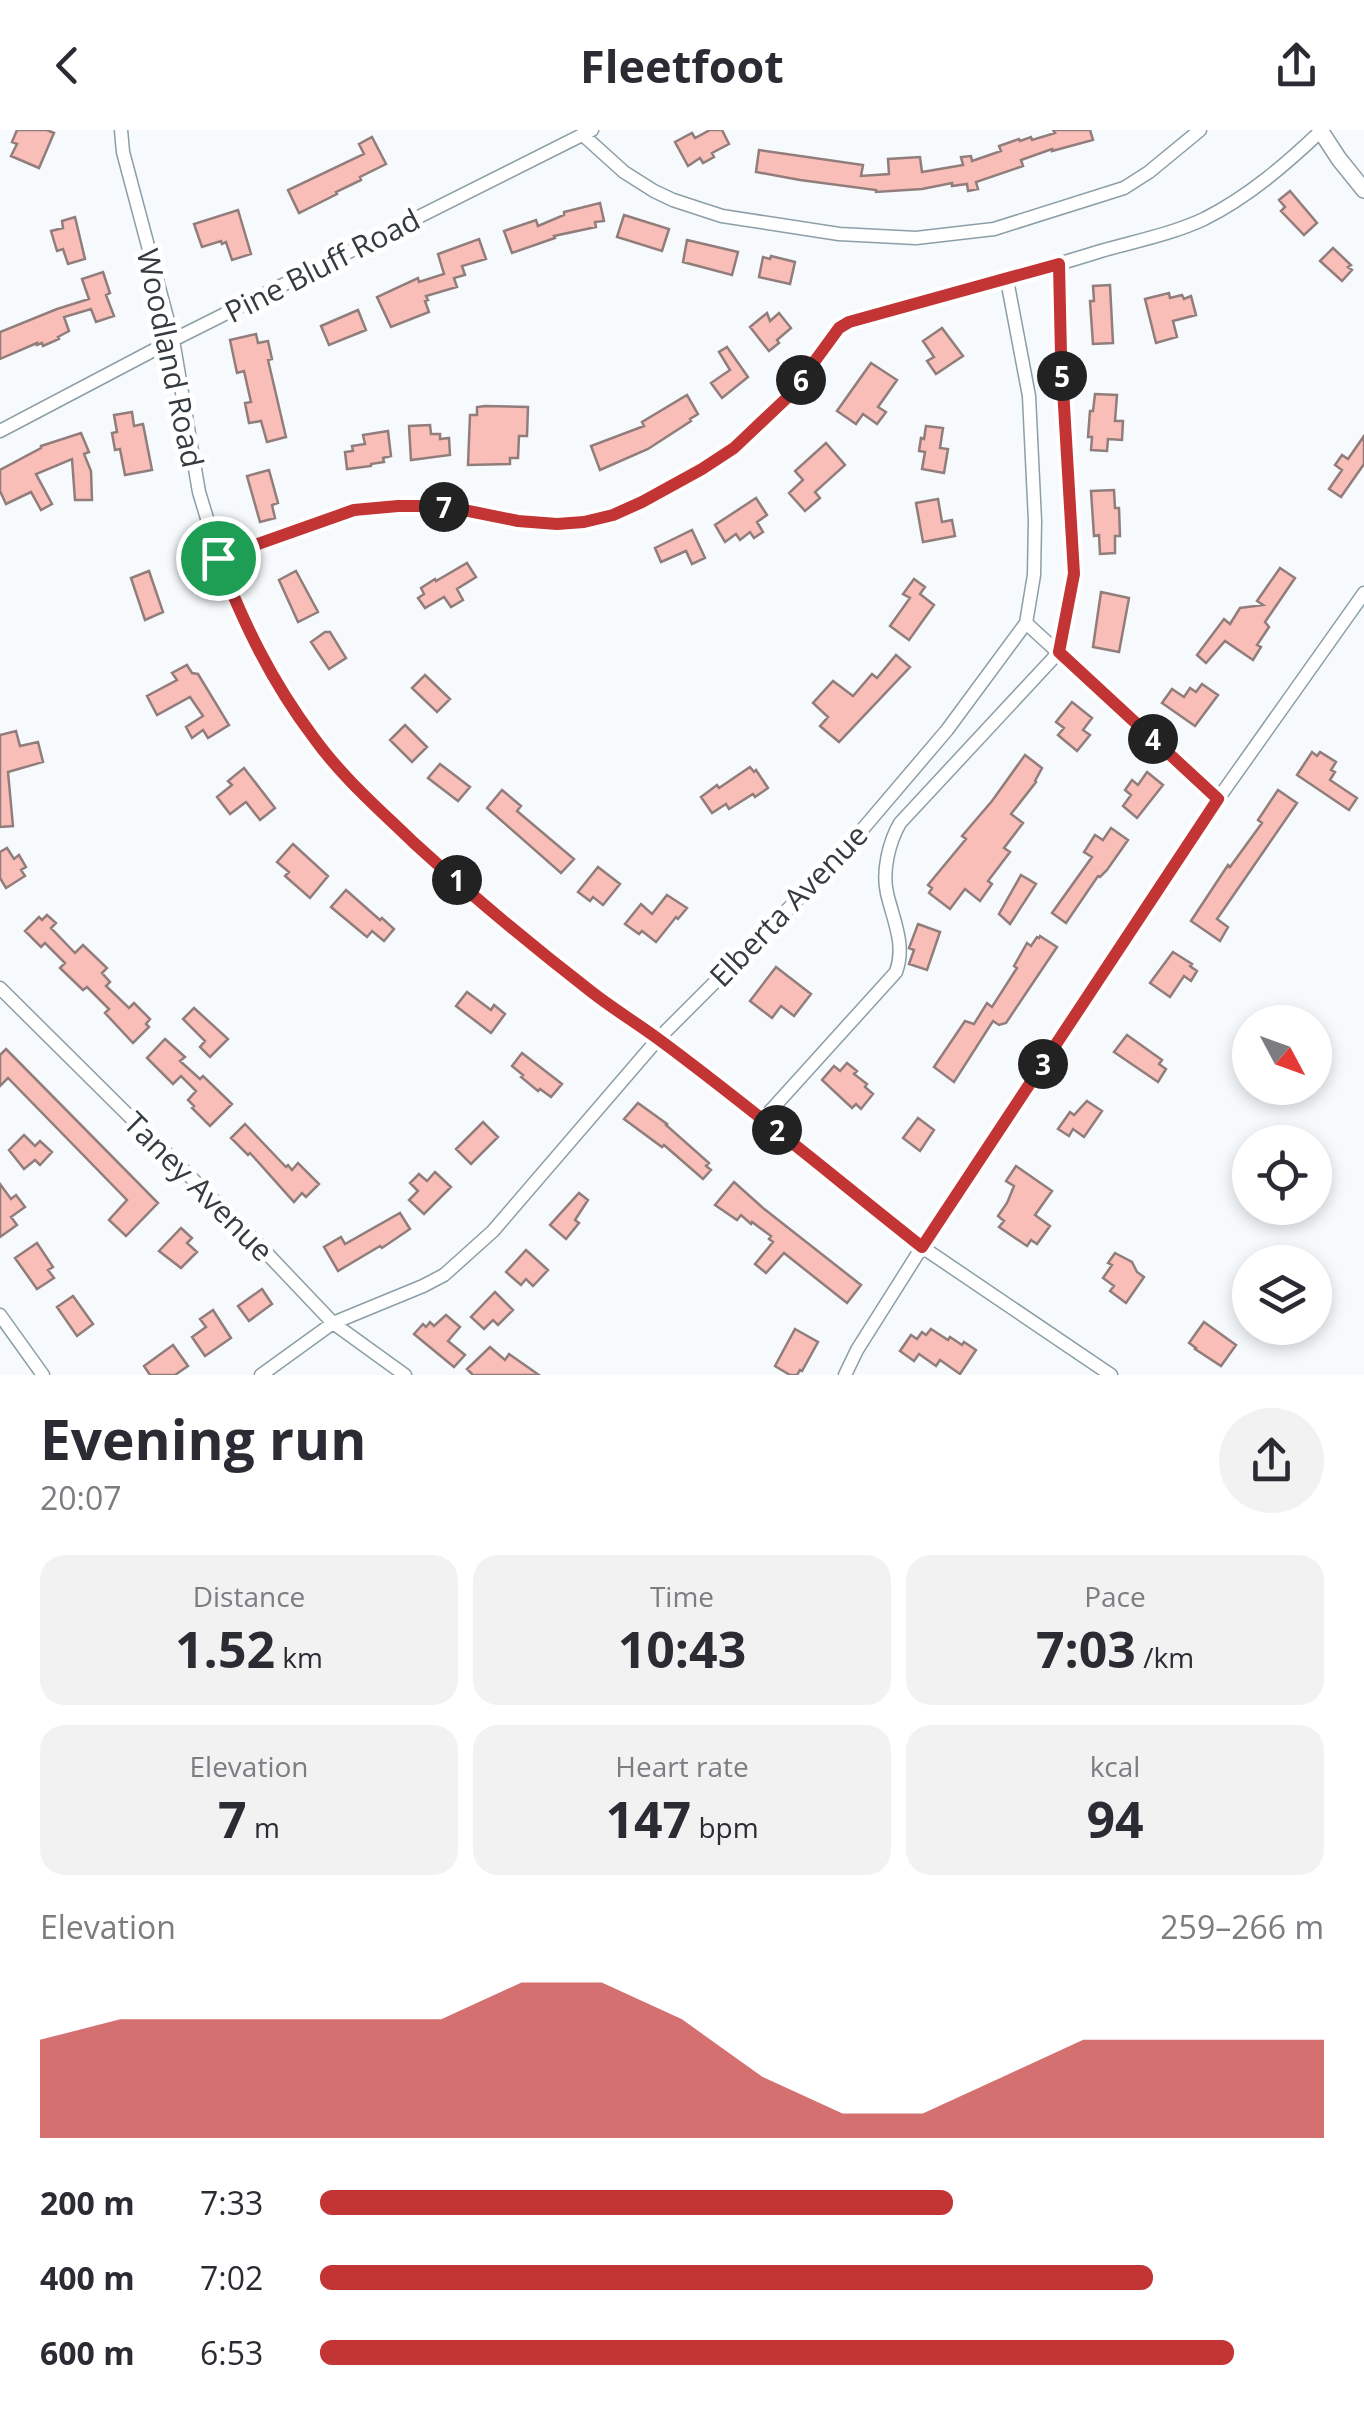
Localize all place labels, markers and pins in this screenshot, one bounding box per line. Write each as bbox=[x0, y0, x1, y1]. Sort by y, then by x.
pin: 5 bbox=[1037, 351, 1087, 401]
pin: 6 bbox=[776, 355, 826, 405]
pin: 7 bbox=[419, 482, 469, 532]
pin bbox=[176, 516, 261, 601]
pin: 4 bbox=[1128, 714, 1178, 764]
pin: 1 bbox=[432, 855, 482, 905]
pin: 3 bbox=[1018, 1039, 1068, 1089]
pin: 2 bbox=[752, 1105, 802, 1155]

